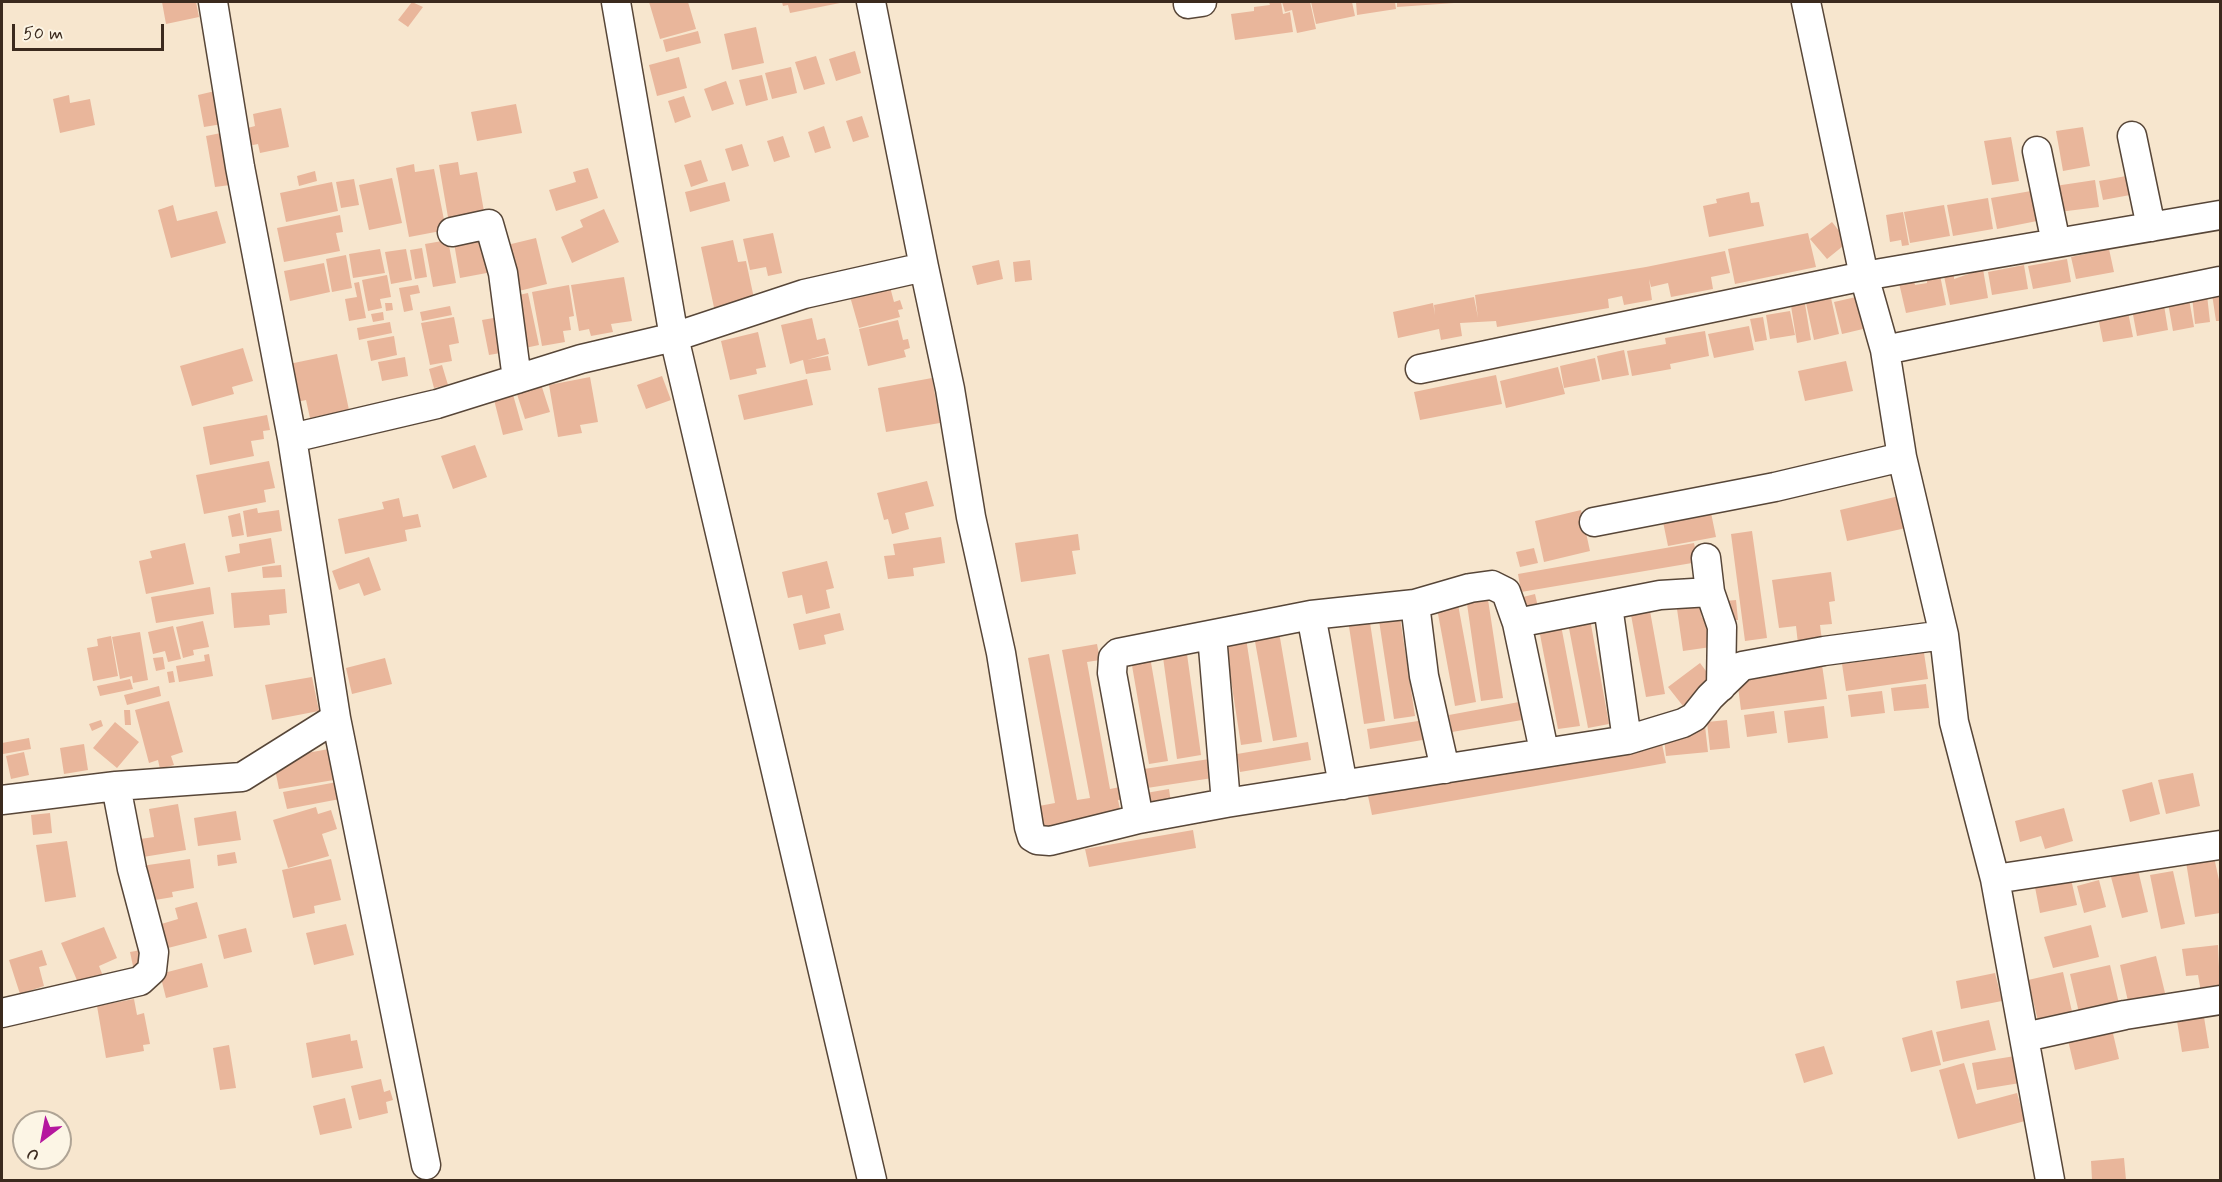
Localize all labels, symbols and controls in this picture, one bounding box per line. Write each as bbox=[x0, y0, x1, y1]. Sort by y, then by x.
scale bar bbox=[15, 12, 166, 50]
text: 50 m bbox=[23, 22, 63, 46]
north arrow bbox=[12, 1110, 72, 1170]
text: U bbox=[23, 1142, 43, 1166]

